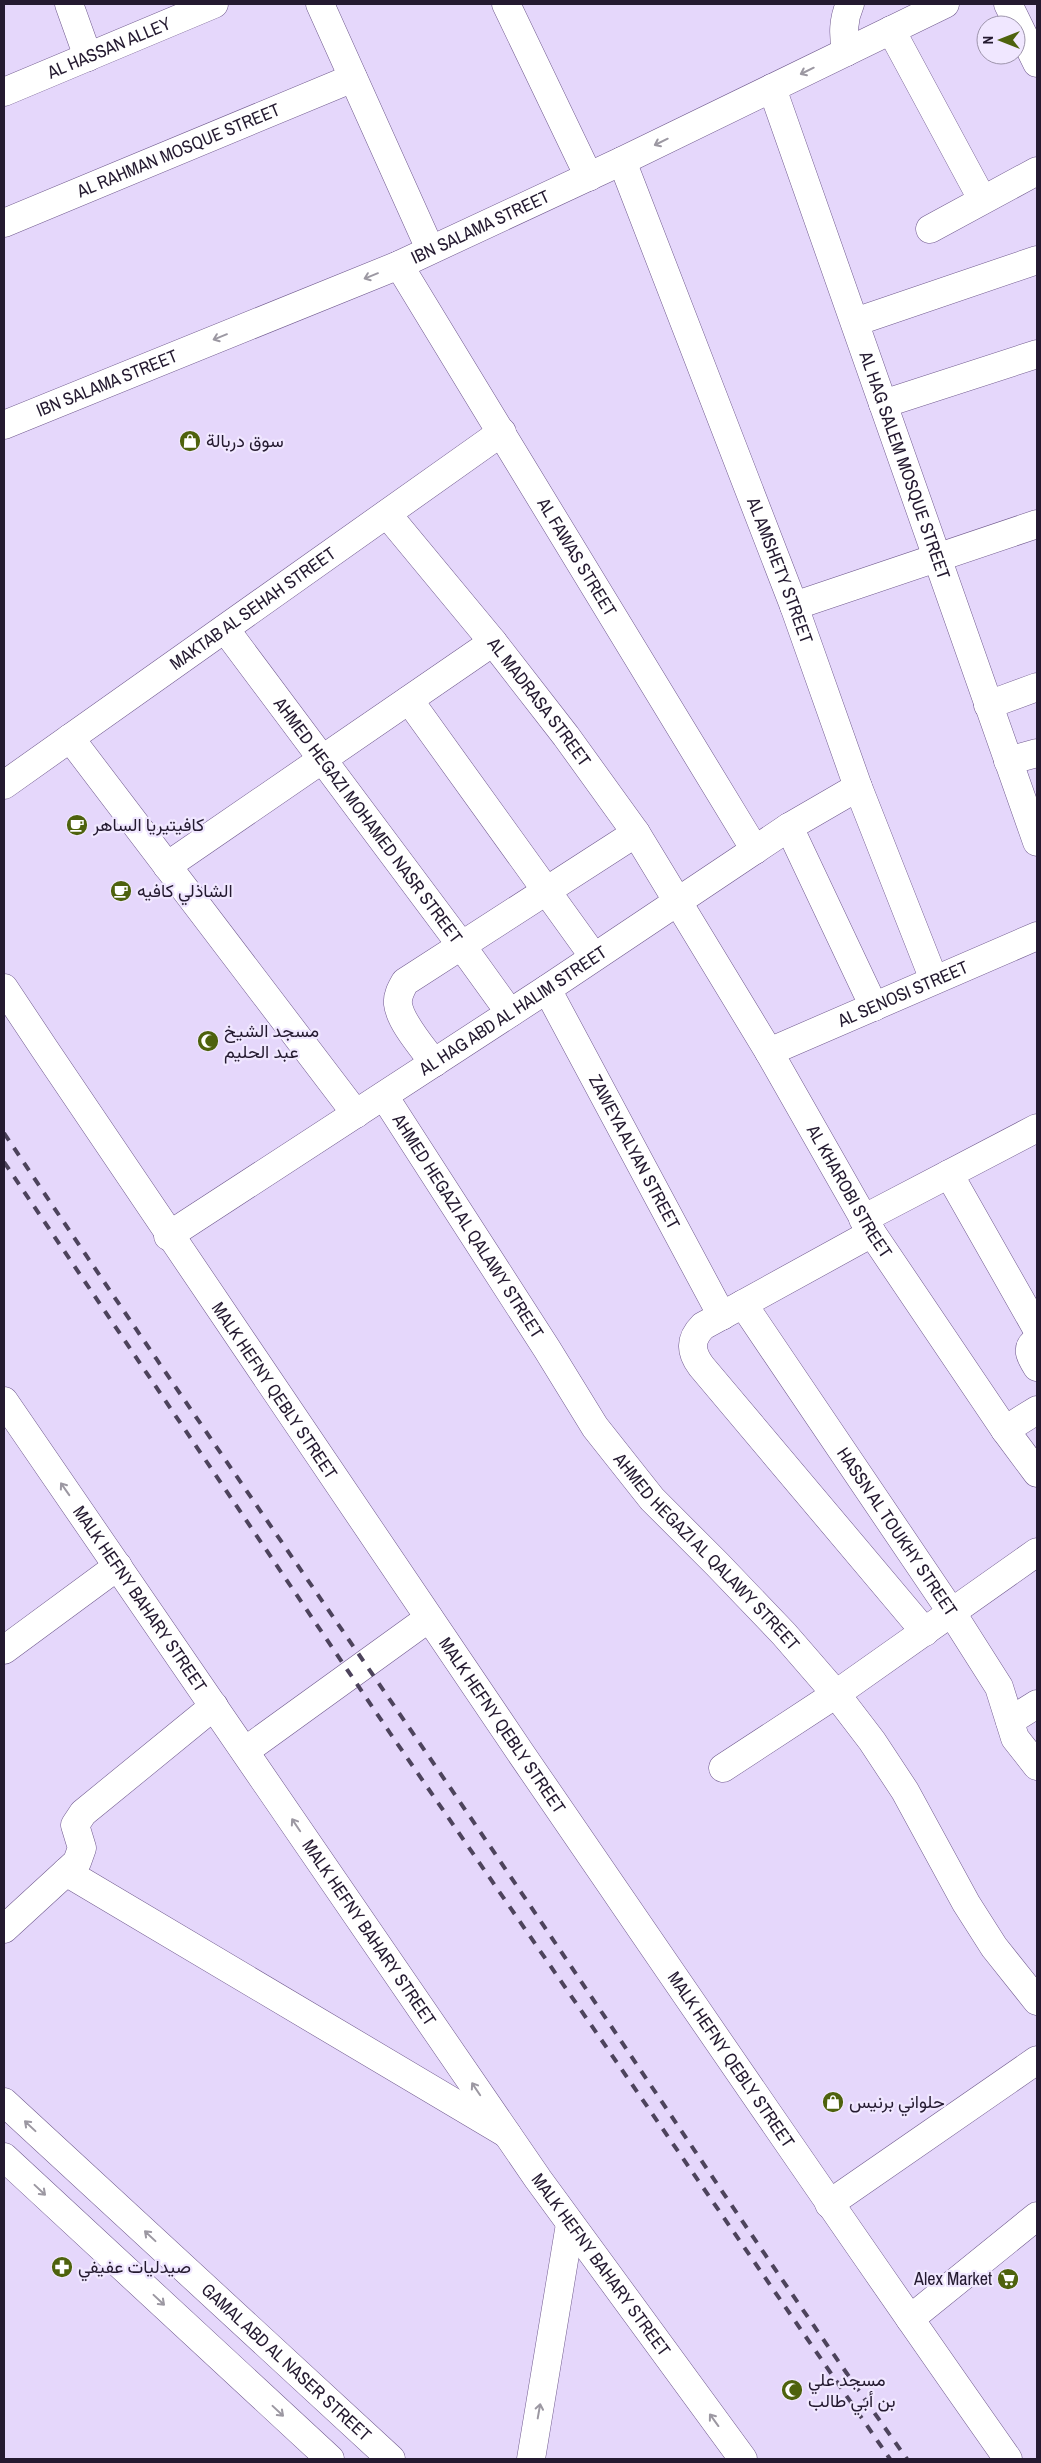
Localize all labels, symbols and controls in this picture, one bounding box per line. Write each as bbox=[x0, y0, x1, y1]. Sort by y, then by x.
street label: AL HASSAN ALLEY bbox=[42, 10, 175, 85]
north arrow bbox=[976, 15, 1026, 65]
text: N bbox=[979, 36, 997, 44]
one-way arrow bbox=[800, 67, 815, 76]
street label: AL RAHMAN MOSQUE STREET bbox=[72, 97, 284, 204]
one-way arrow bbox=[654, 138, 669, 147]
street label: IBN SALAMA STREET bbox=[407, 183, 554, 270]
one-way arrow bbox=[363, 272, 379, 281]
one-way arrow bbox=[213, 333, 228, 343]
street label: IBN SALAMA STREET bbox=[32, 343, 181, 423]
street label: AL HAG SALEM MOSQUE STREET bbox=[853, 347, 957, 583]
place label: سوق دربالة bbox=[206, 428, 284, 453]
shop icon: سوق دربالة bbox=[178, 429, 202, 453]
street label: AL FAWAS STREET bbox=[531, 492, 623, 621]
street label: AL AMSHETY STREET bbox=[741, 493, 819, 647]
street label: MAKTAB AL SEHAH STREET bbox=[165, 541, 341, 676]
street label: AL MADRASA STREET bbox=[481, 631, 597, 771]
street label: AHMED HEGAZI MOHAMED NASR STREET bbox=[268, 691, 469, 948]
place label: كافيتيريا الساهر bbox=[92, 812, 204, 837]
cafe icon: كافيتيريا الساهر bbox=[65, 813, 89, 837]
place label: الشاذلي كافيه bbox=[137, 878, 233, 906]
cafe icon: الشاذلي كافيه bbox=[109, 879, 133, 903]
street label: AL HAG ABD AL HALIM STREET bbox=[413, 940, 611, 1082]
street label: AL SENOSI STREET bbox=[833, 954, 972, 1033]
place label: مسجد الشيخ عبد الحليم bbox=[224, 1018, 319, 1064]
mosque icon: مسجد الشيخ عبد الحليم bbox=[196, 1029, 220, 1053]
street label: ZAWEYA ALYAN STREET bbox=[583, 1070, 686, 1234]
street label: AHMED HEGAZI AL QALAWY STREET bbox=[386, 1108, 550, 1343]
street label: AL KHAROBI STREET bbox=[800, 1119, 898, 1263]
street label: MALK HEFNY QEBLY STREET bbox=[206, 1297, 344, 1484]
street label: HASSN AL TOUKHY STREET bbox=[831, 1442, 964, 1621]
street label: AHMED HEGAZI AL QALAWY STREET bbox=[608, 1447, 806, 1655]
one-way arrow bbox=[60, 1482, 70, 1496]
street label: MALK HEFNY BAHARY STREET bbox=[67, 1500, 213, 1697]
street label: MALK HEFNY QEBLY STREET bbox=[433, 1632, 572, 1818]
one-way arrow bbox=[291, 1818, 301, 1832]
street label: MALK HEFNY BAHARY STREET bbox=[297, 1834, 442, 2031]
street label: MALK HEFNY QEBLY STREET bbox=[662, 1966, 801, 2152]
one-way arrow bbox=[471, 2082, 482, 2096]
place label: حلواني برنيس bbox=[849, 2089, 945, 2117]
shop icon: حلواني برنيس bbox=[821, 2090, 845, 2114]
one-way arrow bbox=[24, 2120, 37, 2132]
street label: MALK HEFNY BAHARY STREET bbox=[526, 2168, 677, 2361]
one-way arrow bbox=[33, 2184, 46, 2196]
one-way arrow bbox=[143, 2231, 156, 2242]
place label: صيدليات عفيفي bbox=[78, 2254, 191, 2282]
pharmacy icon: صيدليات عفيفي bbox=[50, 2255, 74, 2279]
place label: Alex Market bbox=[913, 2266, 992, 2291]
supermarket icon: Alex Market bbox=[996, 2267, 1020, 2291]
street label: GAMAL ABD AL NASER STREET bbox=[196, 2277, 377, 2447]
one-way arrow bbox=[152, 2294, 165, 2306]
place label: مسجد علي بن أبي طالب bbox=[808, 2367, 896, 2416]
mosque icon: مسجد علي بن أبي طالب bbox=[780, 2378, 804, 2402]
one-way arrow bbox=[534, 2404, 544, 2420]
one-way arrow bbox=[271, 2405, 284, 2417]
one-way arrow bbox=[709, 2413, 719, 2427]

